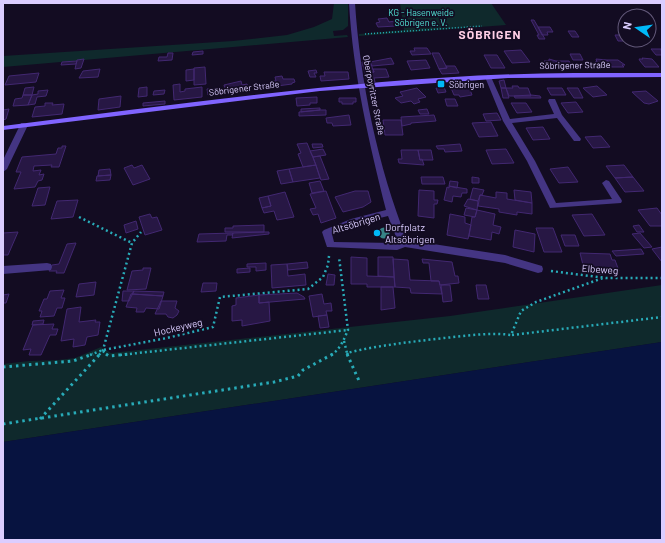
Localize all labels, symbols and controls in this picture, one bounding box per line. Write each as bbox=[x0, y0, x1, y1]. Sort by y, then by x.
park label: KG - Hasenweide Söbrigen e. V. bbox=[388, 7, 454, 28]
north arrow bbox=[617, 8, 657, 48]
text: N bbox=[620, 21, 634, 31]
district label: SÖBRIGEN bbox=[459, 27, 521, 41]
street label: Oberpoyritzer Straße bbox=[361, 54, 387, 136]
street label: Söbrigener Straße bbox=[539, 59, 611, 71]
street label: Söbrigener Straße bbox=[208, 78, 280, 98]
marker: Söbrigen bbox=[436, 79, 446, 89]
place label: Söbrigen bbox=[449, 79, 484, 90]
street label: Altsöbrigen bbox=[330, 210, 382, 236]
place label: Dorfplatz Altsöbrigen bbox=[385, 221, 435, 245]
marker: Dorfplatz Altsöbrigen bbox=[372, 228, 382, 238]
street label: Elbeweg bbox=[581, 262, 619, 276]
street label: Hockeyweg bbox=[153, 316, 203, 338]

